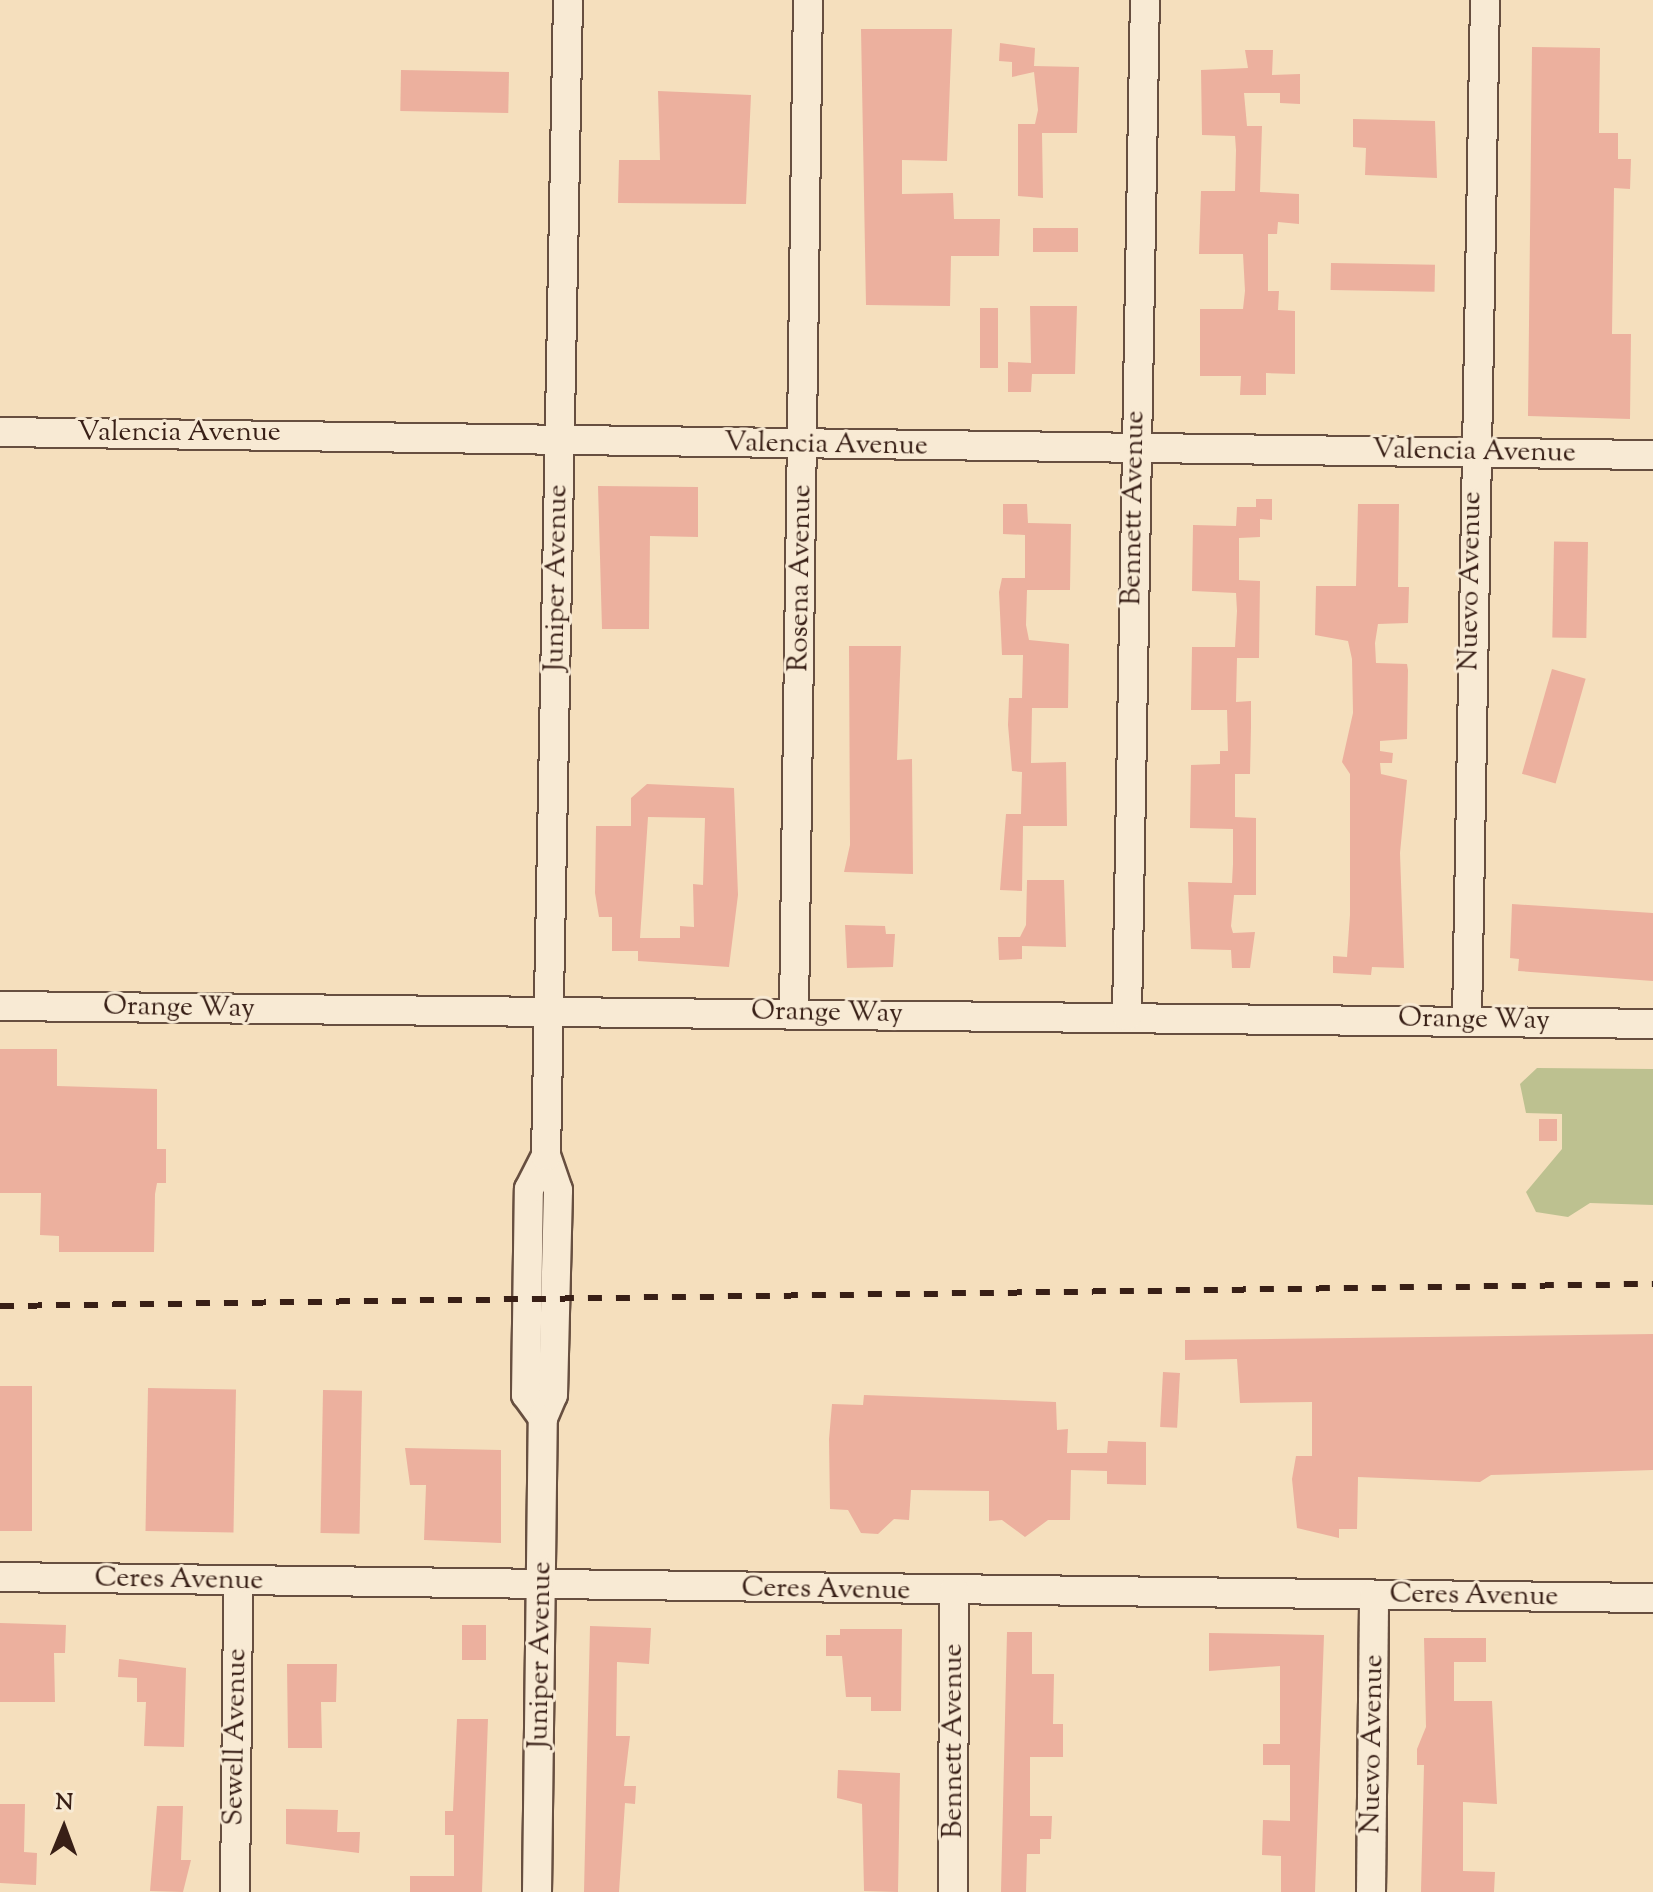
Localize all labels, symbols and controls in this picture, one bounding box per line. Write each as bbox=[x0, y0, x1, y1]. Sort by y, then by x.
street label: Bennett Avenue bbox=[1116, 410, 1152, 606]
street label: Valencia Avenue bbox=[77, 416, 281, 450]
street label: Valencia Avenue bbox=[724, 426, 928, 464]
street label: Valencia Avenue bbox=[1372, 433, 1576, 471]
street label: Juniper Avenue bbox=[539, 484, 575, 672]
street label: Rosena Avenue bbox=[783, 484, 819, 672]
street label: Nuevo Avenue bbox=[1453, 491, 1489, 671]
street label: Orange Way bbox=[103, 990, 255, 1026]
street label: Orange Way bbox=[751, 995, 903, 1031]
street label: Orange Way bbox=[1398, 1002, 1550, 1038]
street label: Juniper Avenue bbox=[523, 1561, 559, 1749]
street label: Ceres Avenue bbox=[94, 1562, 264, 1598]
street label: Ceres Avenue bbox=[741, 1572, 911, 1608]
street label: Ceres Avenue bbox=[1389, 1578, 1559, 1614]
street label: Bennett Avenue bbox=[937, 1643, 971, 1839]
street label: Sewell Avenue bbox=[218, 1648, 254, 1826]
street label: Nuevo Avenue bbox=[1355, 1654, 1391, 1834]
north arrow bbox=[24, 1788, 104, 1868]
text: N bbox=[55, 1788, 73, 1820]

